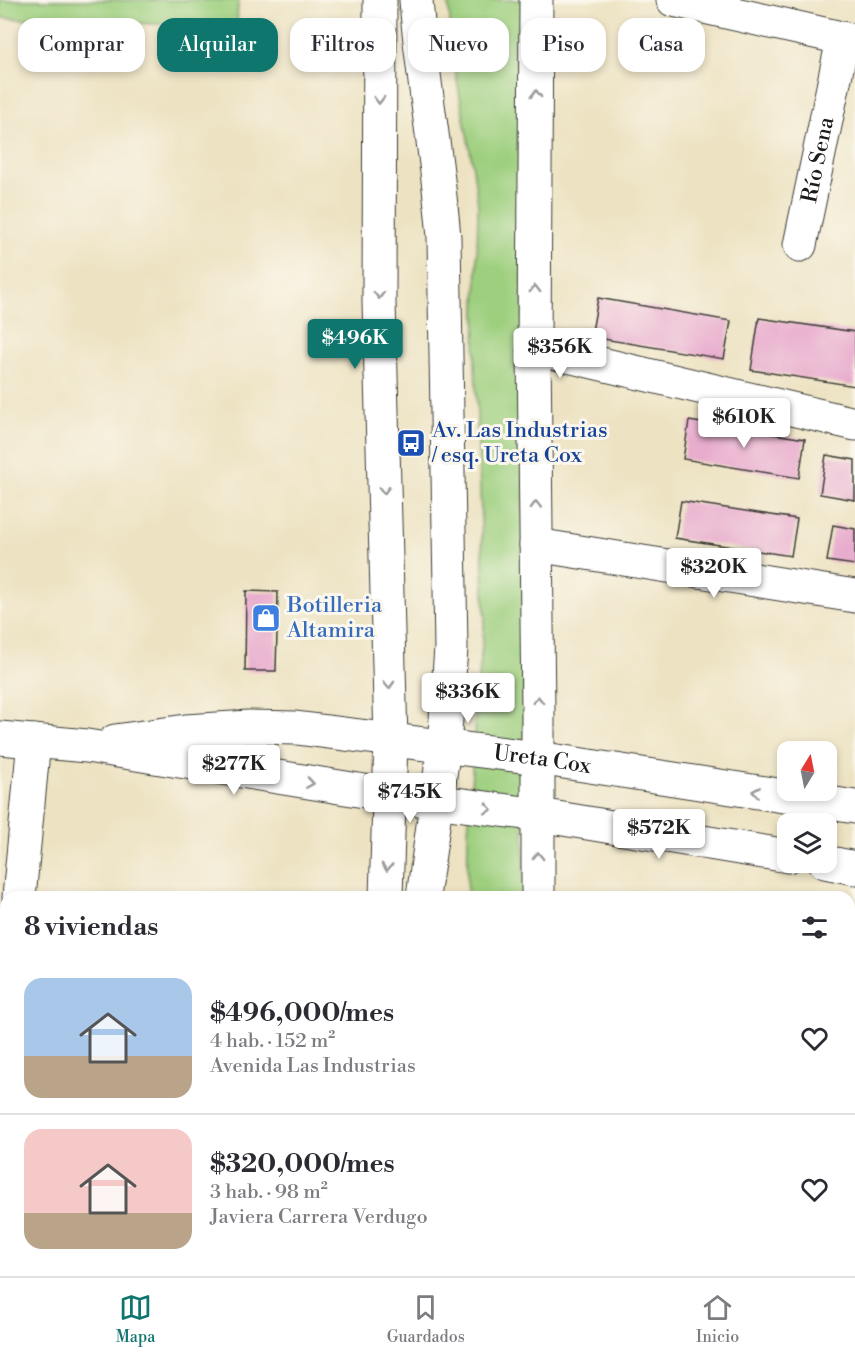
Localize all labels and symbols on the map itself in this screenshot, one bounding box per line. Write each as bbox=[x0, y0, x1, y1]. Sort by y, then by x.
one-way arrow bbox=[530, 89, 542, 98]
one-way arrow bbox=[373, 96, 385, 105]
street label: Río Sena bbox=[796, 113, 840, 205]
one-way arrow bbox=[529, 284, 541, 293]
one-way arrow bbox=[373, 291, 385, 300]
pin: $496K bbox=[313, 319, 397, 370]
pin: $356K bbox=[518, 328, 602, 379]
pin: $610K bbox=[702, 398, 786, 449]
place label: Av. Las Industrias / esq. Ureta Cox bbox=[431, 417, 608, 469]
bus stop icon: Av. Las Industrias / esq. Ureta Cox bbox=[395, 427, 427, 459]
one-way arrow bbox=[378, 486, 391, 495]
one-way arrow bbox=[530, 500, 542, 509]
pin: $320K bbox=[672, 548, 756, 599]
place label: Botilleria Altamira bbox=[286, 592, 383, 644]
shop icon: Botilleria Altamira bbox=[250, 602, 282, 634]
pin: $336K bbox=[426, 673, 510, 724]
one-way arrow bbox=[383, 681, 396, 690]
one-way arrow bbox=[532, 695, 544, 704]
street label: Ureta Cox bbox=[492, 739, 594, 780]
north arrow bbox=[777, 741, 837, 801]
pin: $277K bbox=[192, 745, 276, 796]
pin: $745K bbox=[368, 773, 452, 824]
one-way arrow bbox=[306, 776, 315, 788]
one-way arrow bbox=[751, 786, 760, 798]
one-way arrow bbox=[483, 802, 492, 814]
pin: $572K bbox=[617, 809, 701, 860]
one-way arrow bbox=[532, 851, 544, 860]
one-way arrow bbox=[381, 863, 393, 872]

